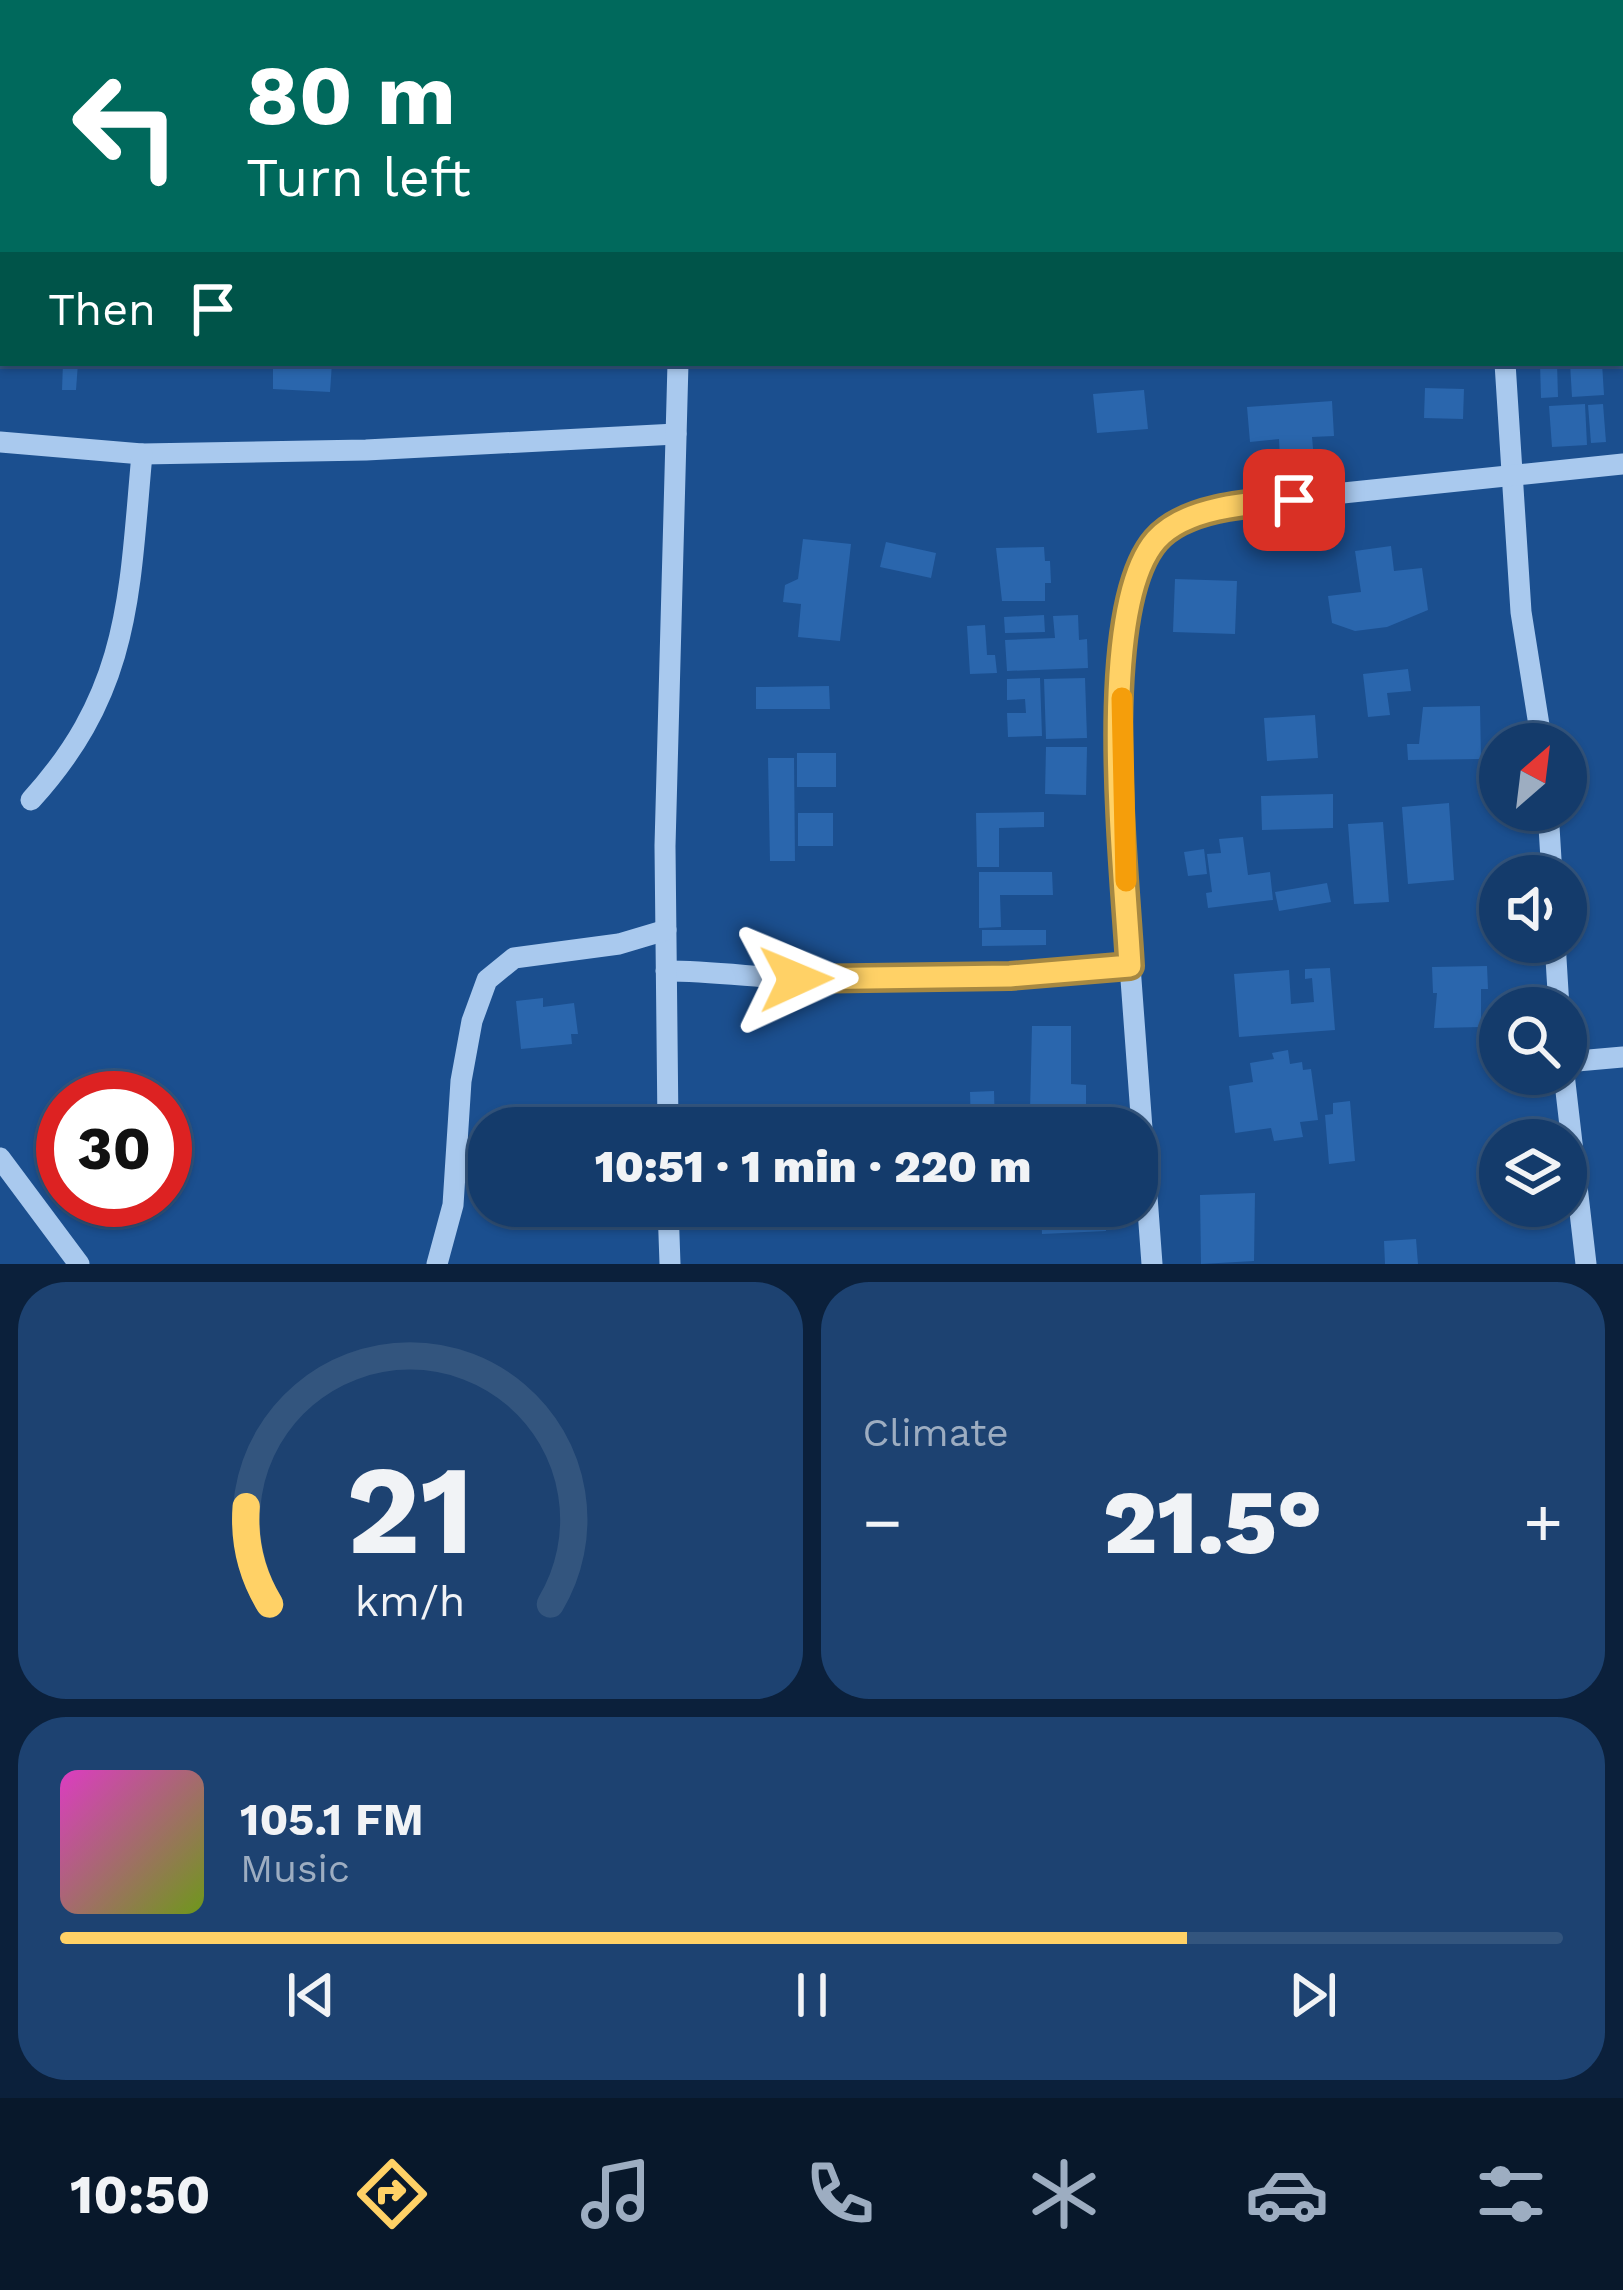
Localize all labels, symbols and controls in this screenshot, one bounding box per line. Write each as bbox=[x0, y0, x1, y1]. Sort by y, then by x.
text: 80 m bbox=[246, 46, 456, 144]
icon: left bbox=[48, 48, 204, 204]
text: Turn left bbox=[246, 146, 471, 209]
icon: arrive bbox=[180, 276, 246, 342]
text: Then bbox=[48, 283, 156, 336]
pin bbox=[1243, 449, 1345, 551]
icon: arrive bbox=[1261, 467, 1327, 533]
north arrow bbox=[1479, 723, 1587, 831]
map controls bbox=[1479, 723, 1587, 1227]
button: sound bbox=[1479, 855, 1587, 963]
position arrow bbox=[733, 916, 859, 1042]
button: search bbox=[1479, 987, 1587, 1095]
speed limit sign: 30 bbox=[36, 1071, 192, 1227]
button: layers bbox=[1479, 1119, 1587, 1227]
text: 10:51 · 1 min · 220 m bbox=[595, 1140, 1031, 1193]
text: Climate bbox=[863, 1410, 1009, 1455]
text: 21 bbox=[346, 1437, 474, 1583]
text: 21.5° bbox=[1103, 1469, 1322, 1575]
text: − bbox=[863, 1484, 902, 1561]
text: + bbox=[1523, 1484, 1563, 1561]
text: km/h bbox=[355, 1575, 465, 1625]
text: 105.1 FM bbox=[240, 1793, 424, 1846]
text: Music bbox=[240, 1846, 350, 1891]
icon: previous bbox=[278, 1962, 344, 2028]
icon: pause bbox=[779, 1962, 845, 2028]
icon: next bbox=[1280, 1962, 1346, 2028]
icon: directions bbox=[350, 2152, 434, 2236]
icon: music bbox=[574, 2152, 658, 2236]
icon: phone bbox=[798, 2152, 882, 2236]
icon: climate bbox=[1022, 2152, 1106, 2236]
icon: car bbox=[1245, 2152, 1329, 2236]
icon: filters bbox=[1469, 2152, 1553, 2236]
text: 10:50 bbox=[70, 2163, 211, 2226]

